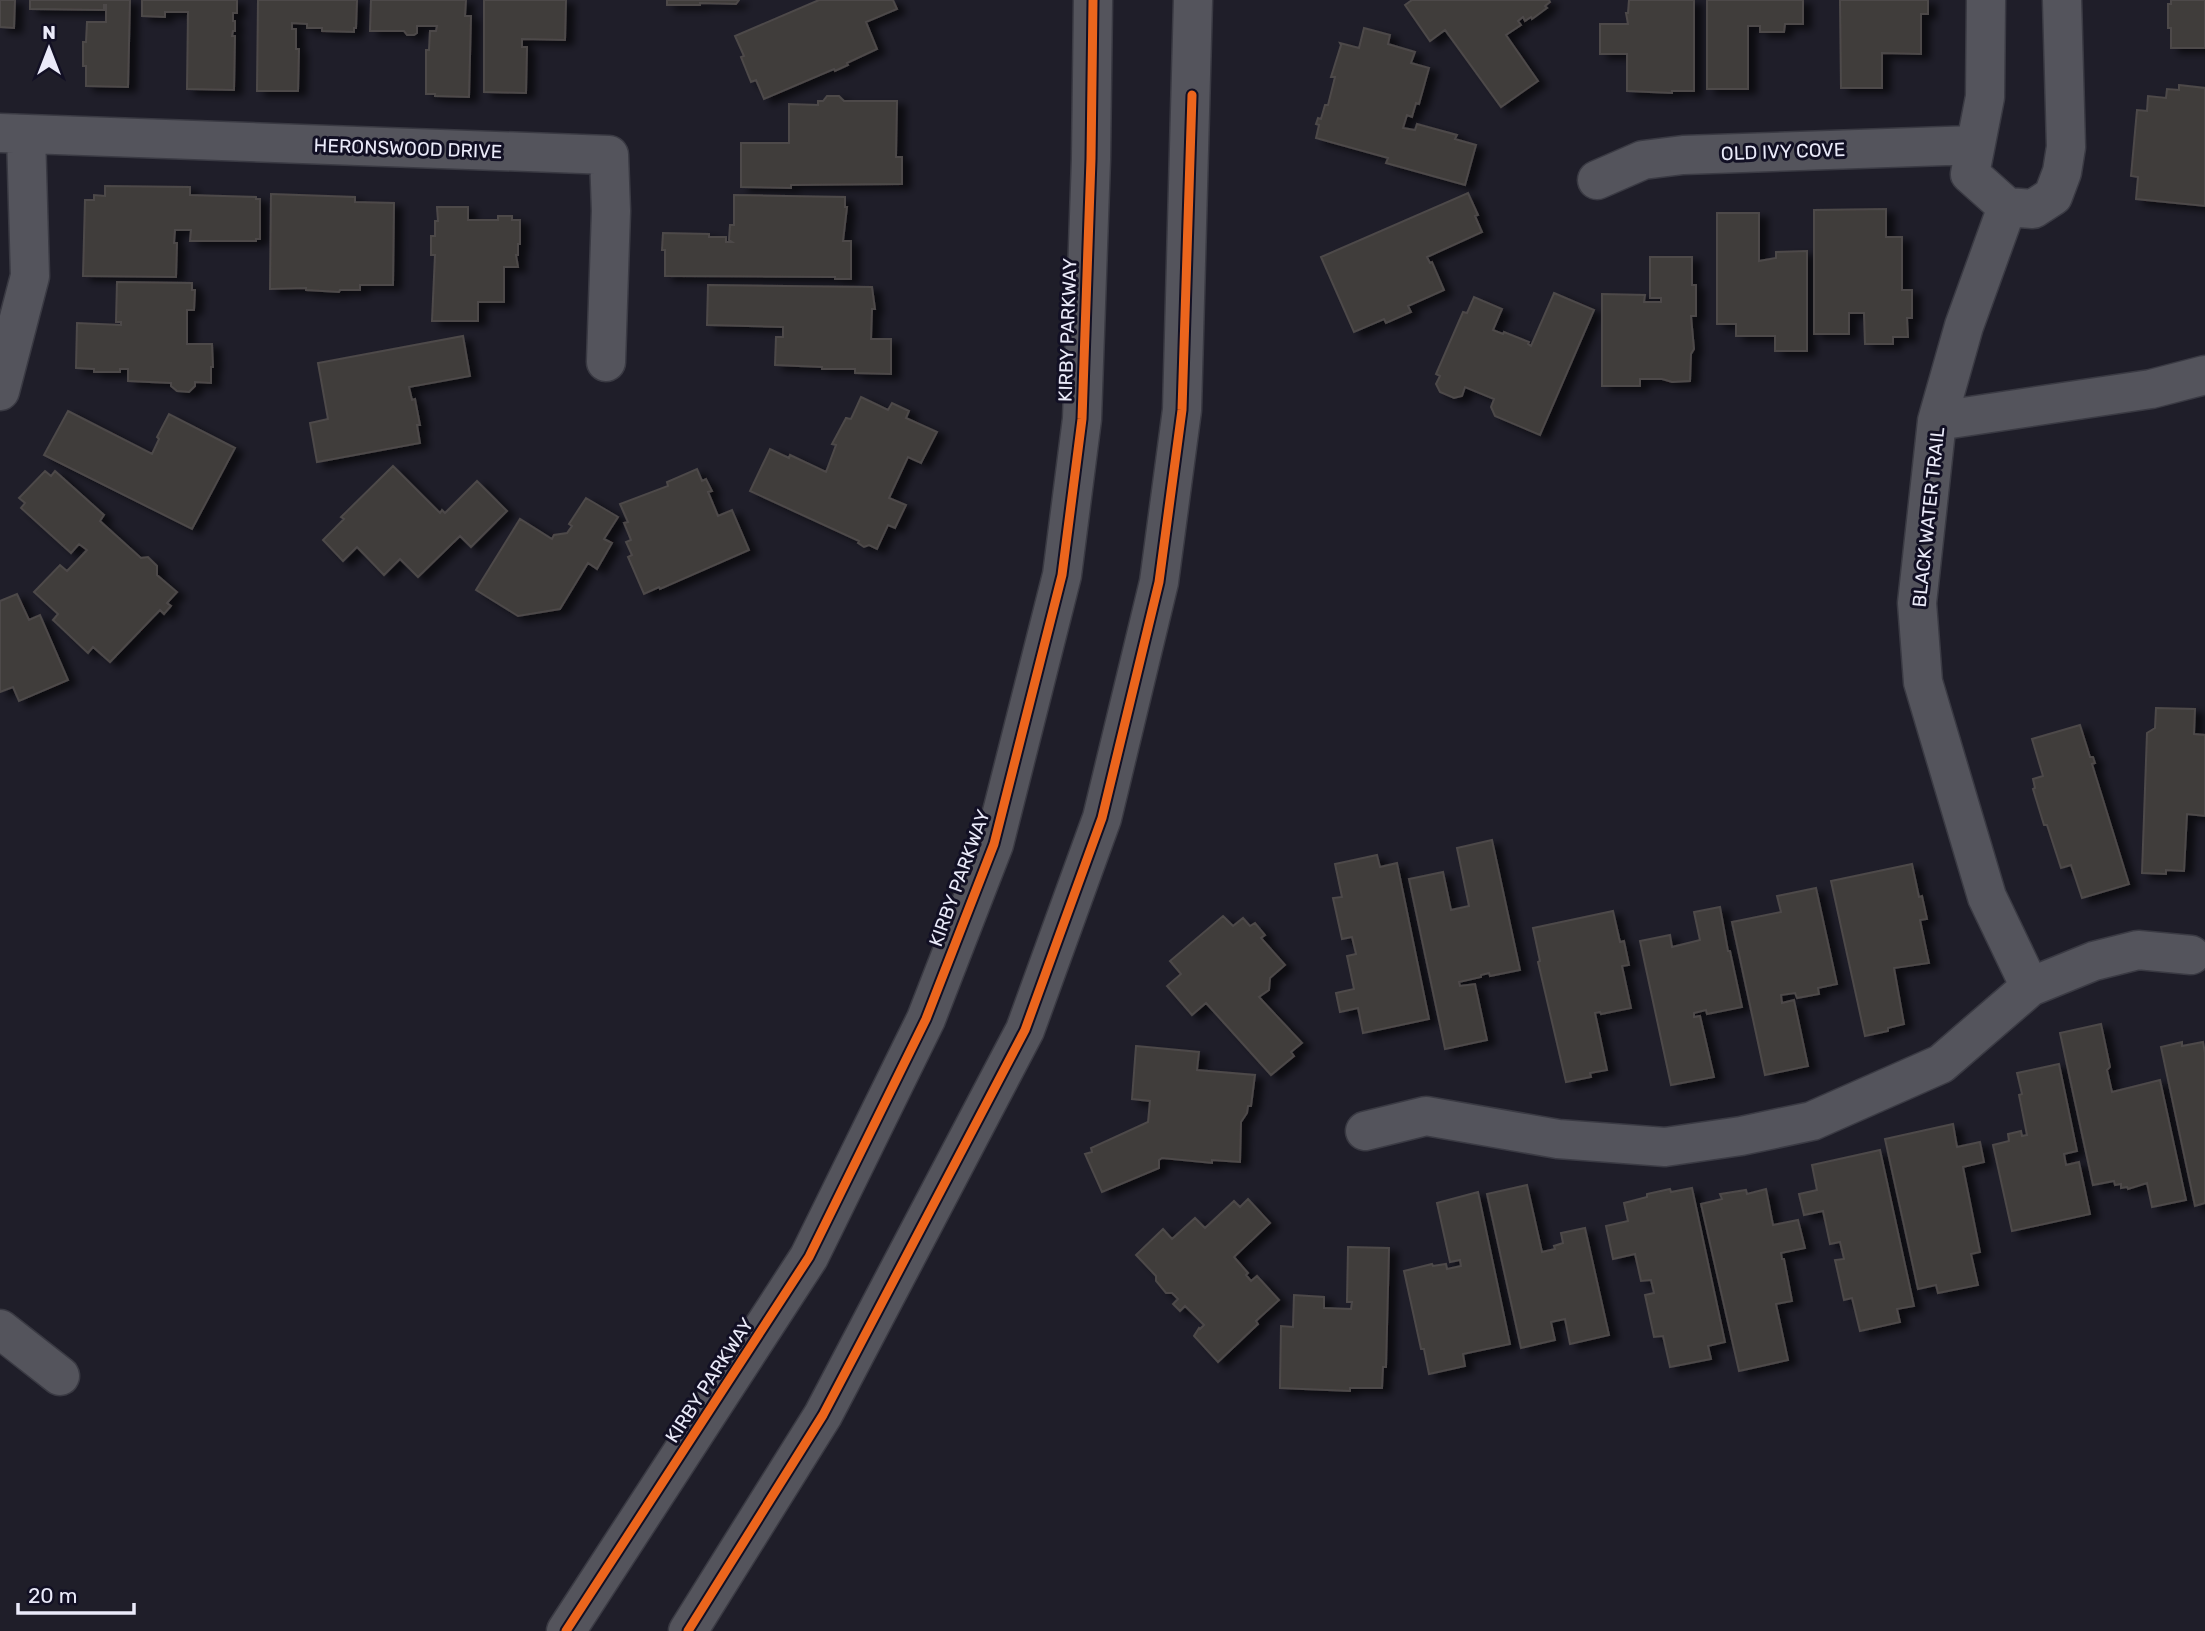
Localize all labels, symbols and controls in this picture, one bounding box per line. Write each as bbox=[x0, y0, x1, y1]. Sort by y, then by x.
north arrow bbox=[14, 14, 84, 84]
text: N bbox=[42, 21, 56, 44]
street label: HERONSWOOD DRIVE bbox=[313, 134, 503, 163]
street label: OLD IVY COVE bbox=[1720, 138, 1846, 165]
street label: KIRBY PARKWAY bbox=[1053, 258, 1082, 402]
street label: BLACK WATER TRAIL bbox=[1908, 425, 1949, 608]
street label: KIRBY PARKWAY bbox=[924, 807, 995, 950]
street label: KIRBY PARKWAY bbox=[661, 1314, 758, 1447]
scale bar bbox=[18, 1572, 133, 1616]
text: 20 m bbox=[28, 1583, 77, 1608]

